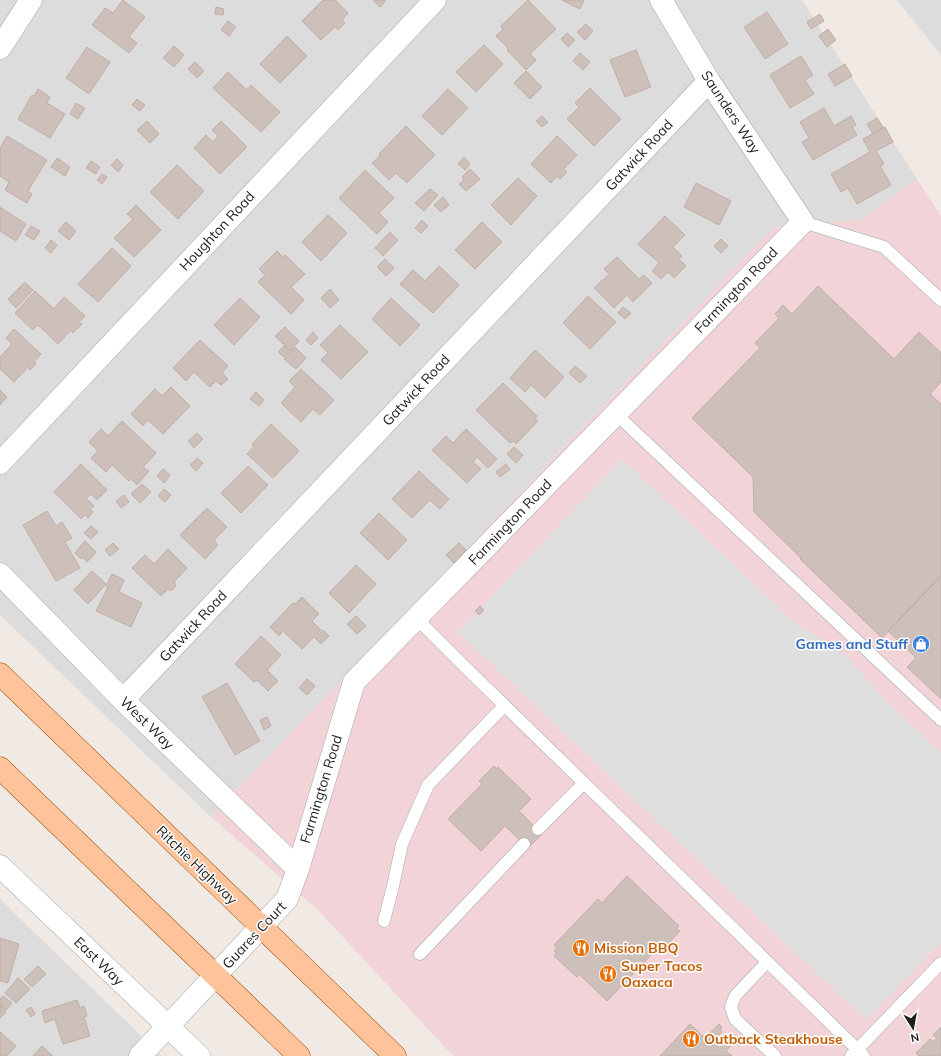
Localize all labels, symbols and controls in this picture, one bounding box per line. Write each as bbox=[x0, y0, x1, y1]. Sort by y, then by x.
street label: Saunders Way bbox=[697, 67, 765, 157]
street label: Gatwick Road bbox=[601, 115, 677, 195]
street label: Houghton Road bbox=[175, 187, 259, 275]
street label: Farmington Road bbox=[691, 243, 781, 337]
street label: Gatwick Road bbox=[378, 350, 454, 430]
street label: Farmington Road bbox=[465, 475, 555, 569]
street label: Gatwick Road bbox=[155, 586, 231, 666]
shop icon: Games and Stuff bbox=[911, 634, 931, 654]
place label: Games and Stuff bbox=[796, 635, 909, 653]
street label: West Way bbox=[116, 693, 178, 754]
street label: Farmington Road bbox=[296, 733, 346, 845]
street label: Ritchie Highway bbox=[153, 822, 242, 909]
street label: Guares Court bbox=[218, 898, 290, 972]
street label: East Way bbox=[70, 933, 128, 990]
restaurant icon: Mission BBQ bbox=[571, 938, 591, 958]
place label: Mission BBQ bbox=[594, 939, 678, 957]
place label: Super Tacos Oaxaca bbox=[621, 957, 703, 991]
restaurant icon: Super Tacos Oaxaca bbox=[598, 964, 618, 984]
north arrow bbox=[893, 1008, 933, 1048]
restaurant icon: Outback Steakhouse bbox=[681, 1029, 701, 1049]
place label: Outback Steakhouse bbox=[704, 1030, 843, 1048]
text: N bbox=[909, 1030, 920, 1045]

